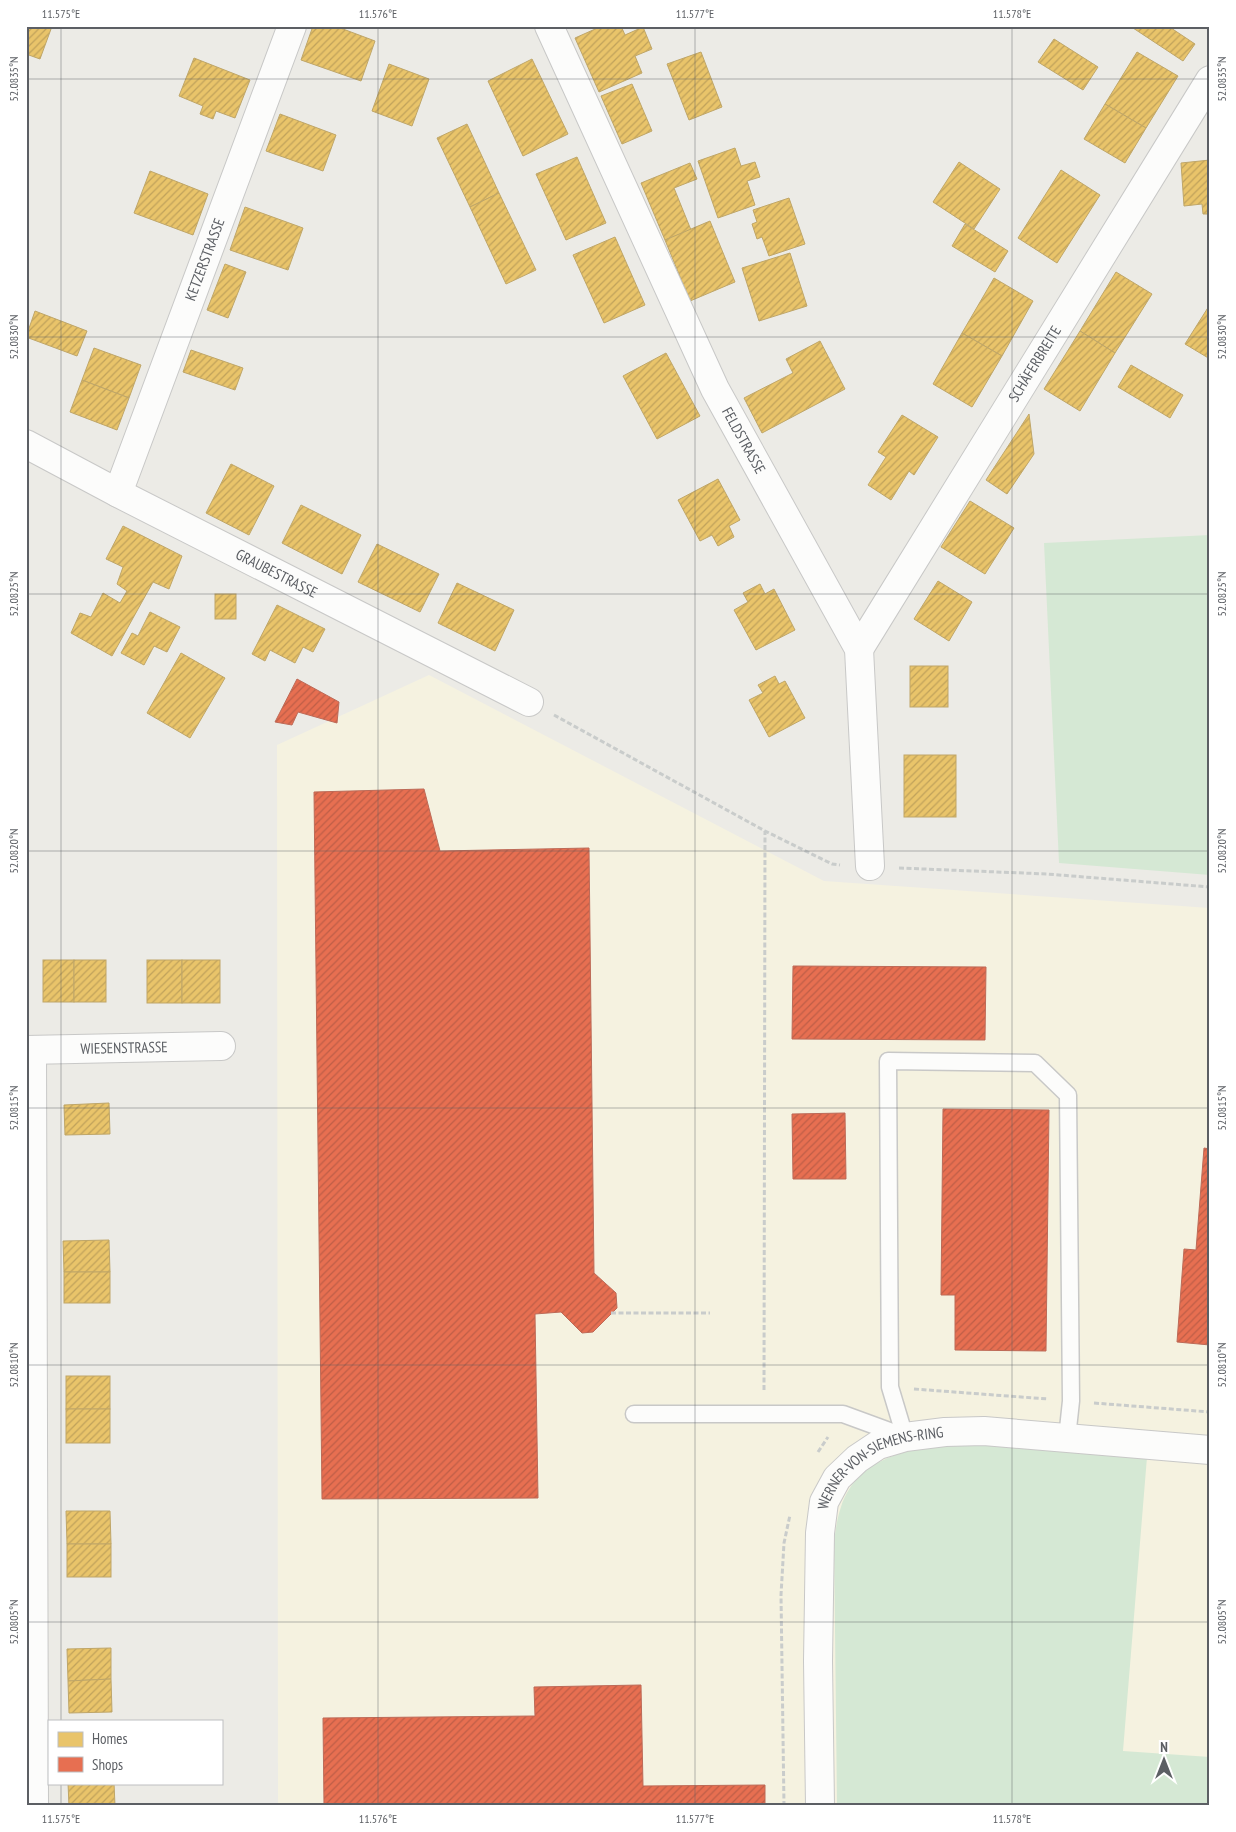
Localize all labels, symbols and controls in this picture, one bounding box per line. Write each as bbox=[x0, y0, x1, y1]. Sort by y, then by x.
text: 11.575°E bbox=[42, 6, 80, 21]
text: 11.576°E bbox=[359, 6, 397, 21]
text: 11.577°E bbox=[676, 6, 714, 21]
text: 11.578°E bbox=[993, 6, 1031, 21]
text: 52.0835°N bbox=[6, 56, 21, 102]
text: 52.0835°N bbox=[1214, 56, 1229, 102]
street label: KETZERSTRASSE bbox=[180, 216, 229, 303]
text: 52.0830°N bbox=[6, 314, 21, 360]
text: 52.0830°N bbox=[1214, 314, 1229, 360]
street label: SCHÄFERBREITE bbox=[1004, 322, 1065, 405]
street label: FELDSTRASSE bbox=[718, 404, 770, 477]
street label: GRAUBESTRASSE bbox=[233, 544, 321, 602]
text: 52.0825°N bbox=[6, 571, 21, 617]
text: 52.0825°N bbox=[1214, 571, 1229, 617]
text: 52.0820°N bbox=[6, 828, 21, 874]
text: 52.0820°N bbox=[1214, 828, 1229, 874]
street label: WIESENSTRASSE bbox=[80, 1037, 168, 1058]
text: 52.0815°N bbox=[6, 1085, 21, 1131]
text: 52.0815°N bbox=[1214, 1085, 1229, 1131]
text: 52.0810°N bbox=[6, 1342, 21, 1388]
text: 52.0810°N bbox=[1214, 1342, 1229, 1388]
street label: WERNER-VON-SIEMENS-RING bbox=[813, 1422, 944, 1510]
text: 52.0805°N bbox=[6, 1599, 21, 1645]
text: 52.0805°N bbox=[1214, 1599, 1229, 1645]
legend bbox=[48, 1720, 222, 1784]
text: Homes bbox=[92, 1729, 128, 1748]
north arrow bbox=[1138, 1734, 1188, 1784]
text: N bbox=[1160, 1738, 1168, 1756]
text: Shops bbox=[92, 1755, 123, 1774]
text: 11.575°E bbox=[42, 1811, 80, 1826]
text: 11.576°E bbox=[359, 1811, 397, 1826]
text: 11.577°E bbox=[676, 1811, 714, 1826]
text: 11.578°E bbox=[993, 1811, 1031, 1826]

